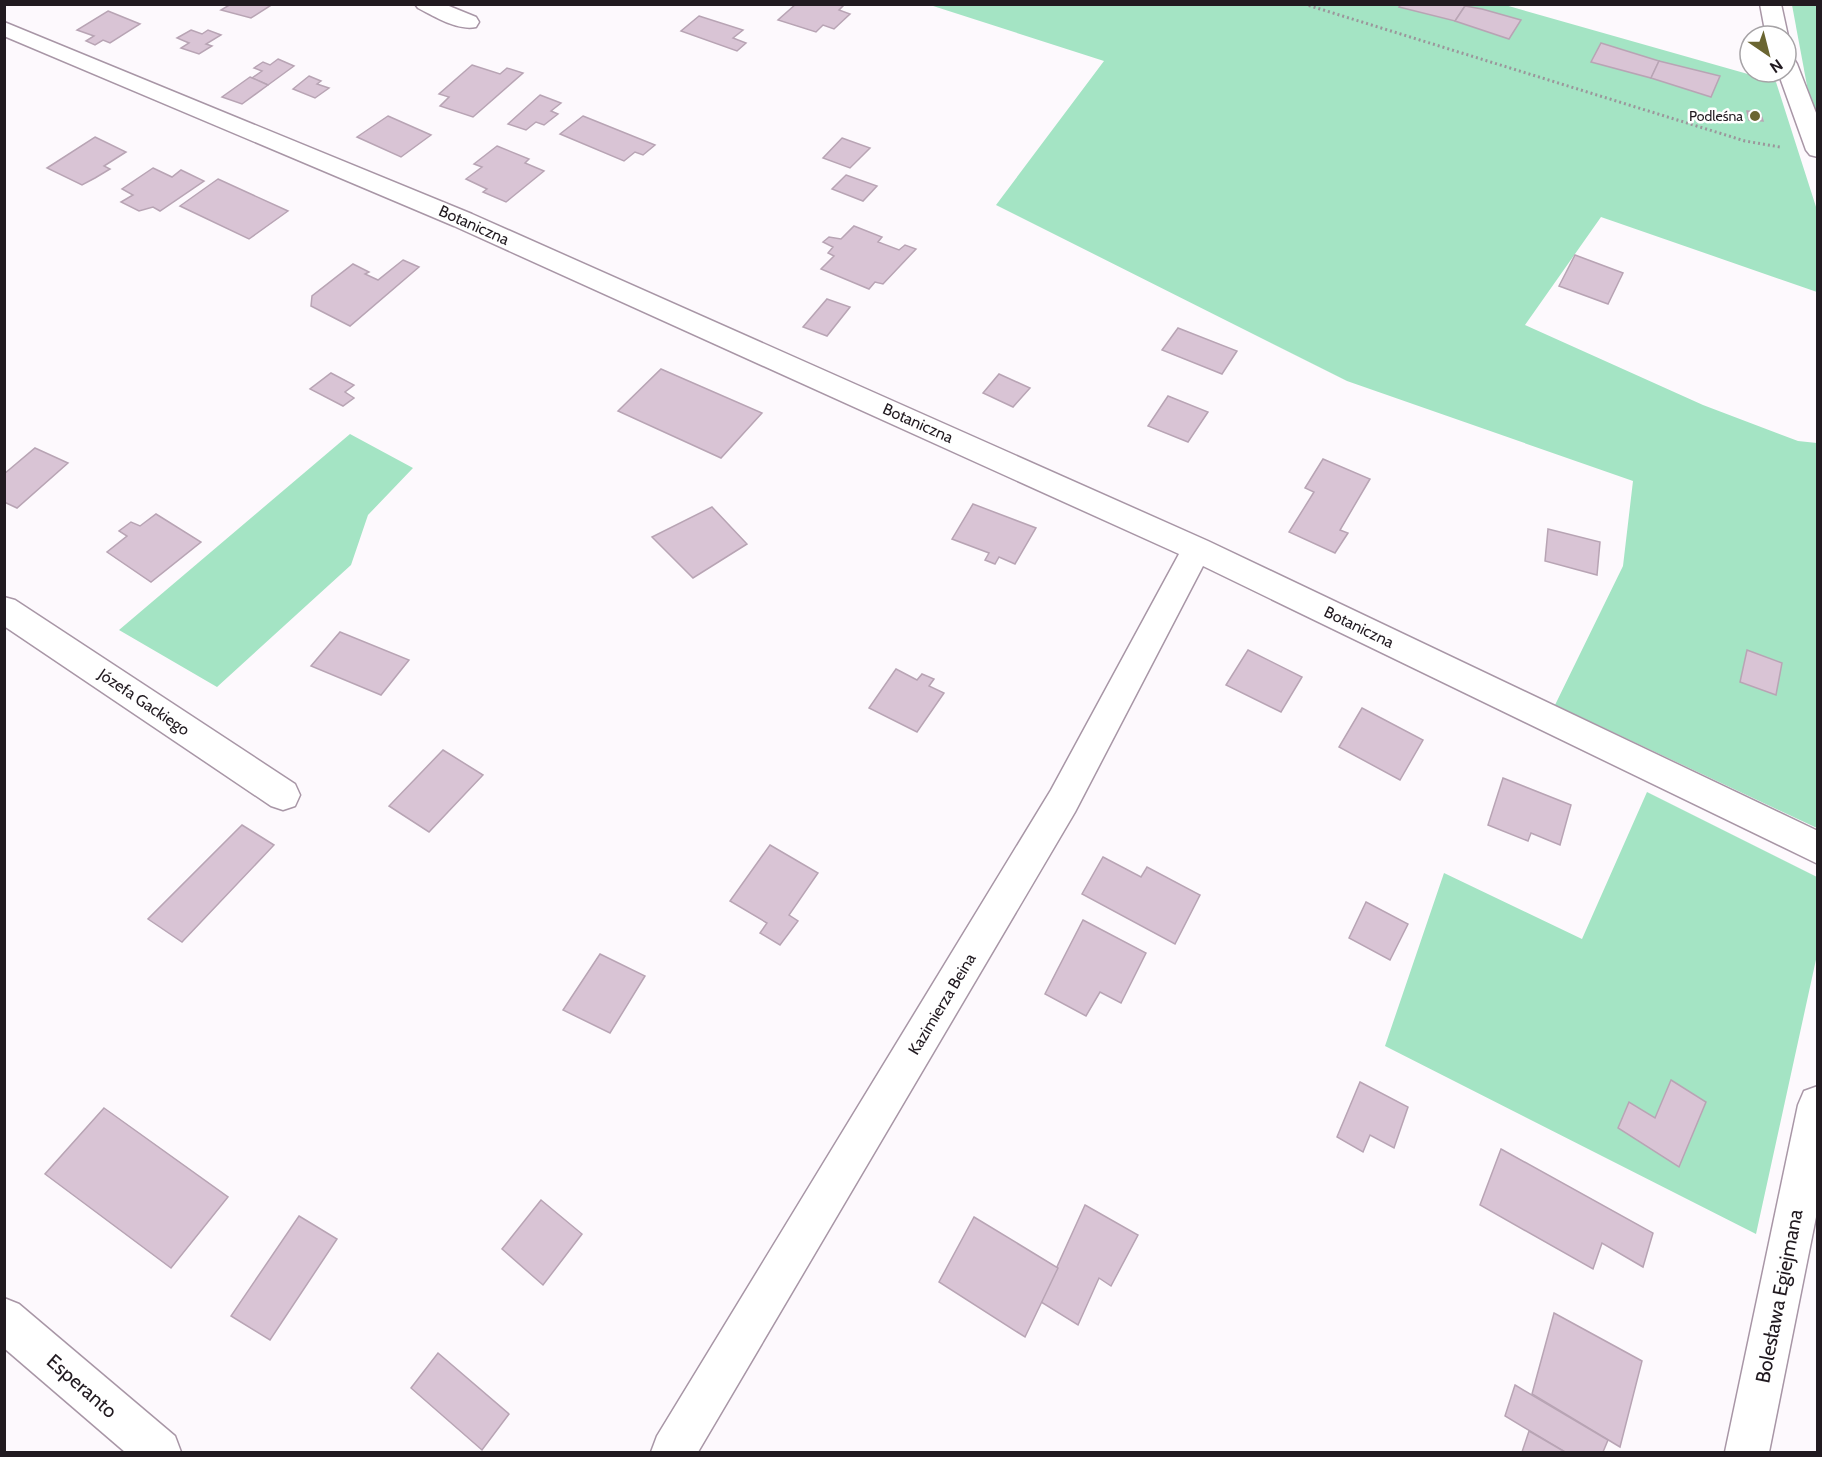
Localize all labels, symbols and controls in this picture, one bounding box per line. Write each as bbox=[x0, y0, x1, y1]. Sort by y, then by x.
north arrow bbox=[1738, 24, 1798, 84]
text: N bbox=[1766, 55, 1786, 77]
place label: Podleśna bbox=[1689, 107, 1743, 125]
marker: Podleśna bbox=[1748, 109, 1762, 123]
street label: Botaniczna bbox=[436, 201, 512, 249]
street label: Botaniczna bbox=[880, 399, 956, 447]
street label: Botaniczna bbox=[1321, 602, 1397, 652]
street label: Józefa Gackiego bbox=[94, 664, 193, 740]
street label: Kazimierza Beina bbox=[904, 950, 980, 1058]
street label: Bolesława Egiejmana bbox=[1750, 1207, 1808, 1385]
street label: Esperanto bbox=[42, 1349, 122, 1423]

